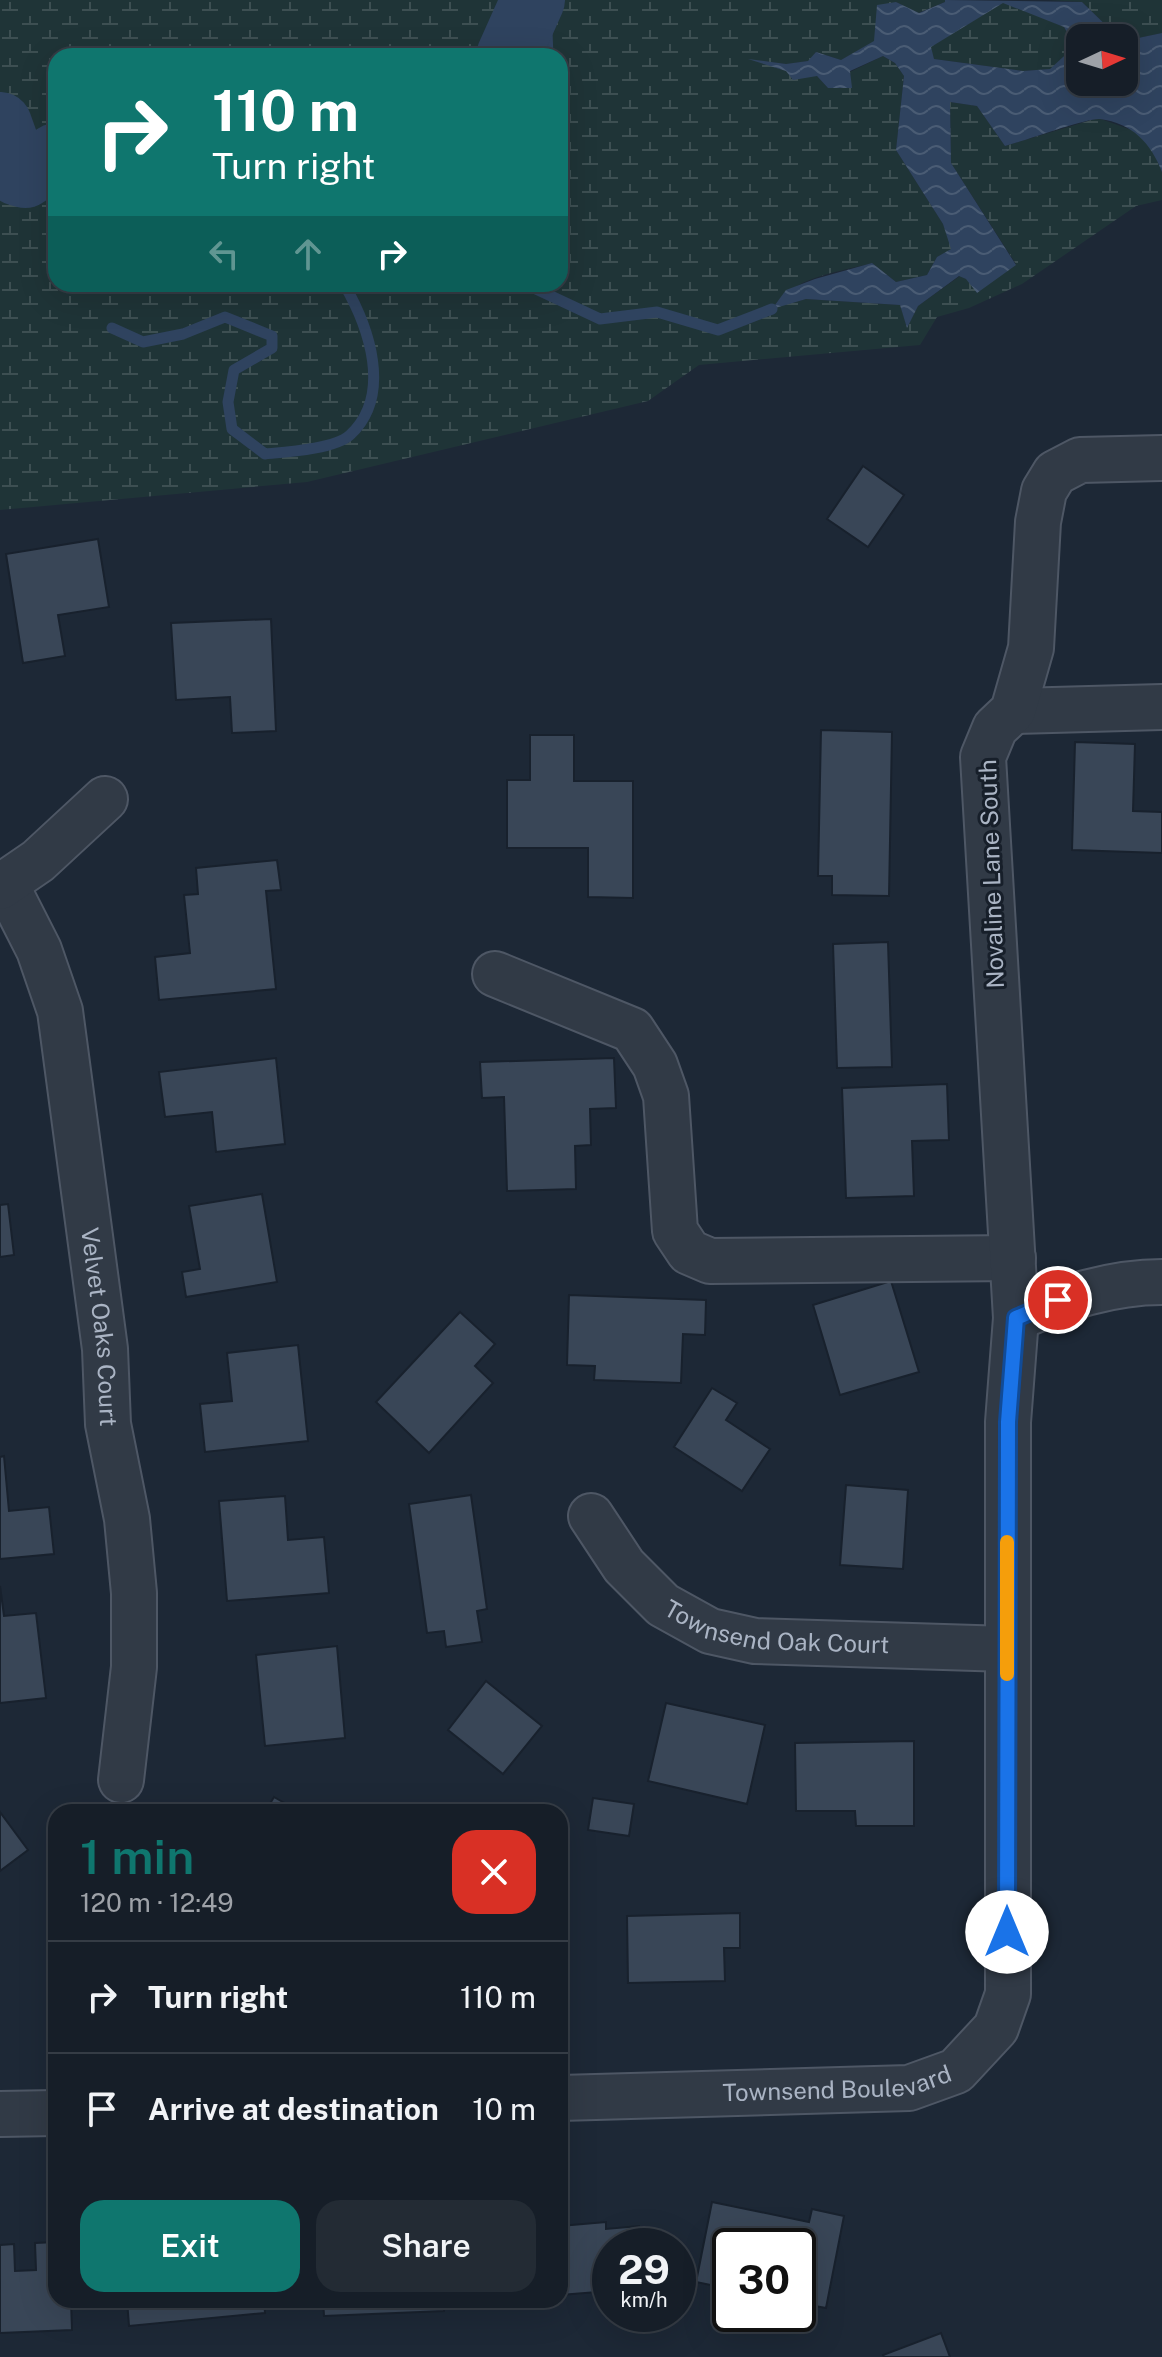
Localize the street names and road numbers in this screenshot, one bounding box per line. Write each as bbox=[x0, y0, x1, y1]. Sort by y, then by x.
street label: Novaline Lane South bbox=[973, 759, 1009, 989]
street label: Velvet Oaks Court bbox=[76, 1226, 123, 1427]
street label: Townsend Oak Court bbox=[660, 1594, 890, 1658]
street label: Townsend Boulevard bbox=[722, 2059, 955, 2106]

